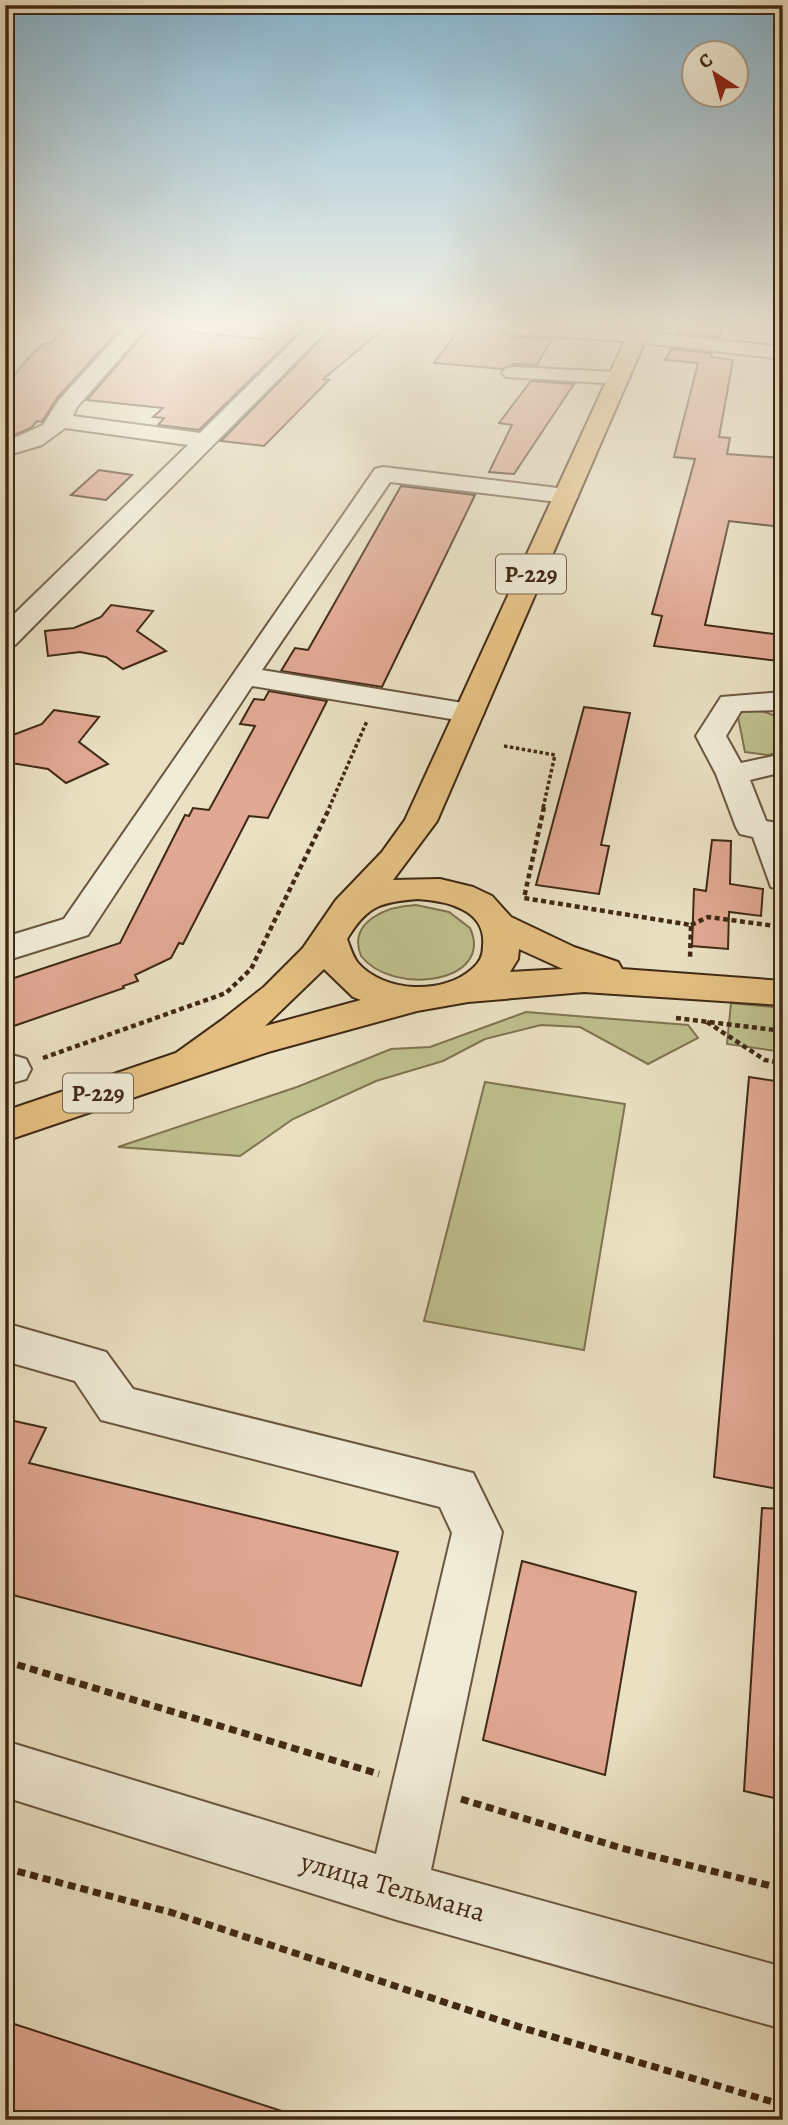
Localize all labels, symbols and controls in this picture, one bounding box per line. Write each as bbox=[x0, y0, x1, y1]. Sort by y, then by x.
north arrow bbox=[680, 38, 750, 108]
text: С bbox=[693, 47, 718, 75]
road number: Р-229 bbox=[496, 554, 566, 594]
road number: Р-229 bbox=[63, 1074, 133, 1112]
street label: улица Тельмана bbox=[295, 1842, 490, 1932]

